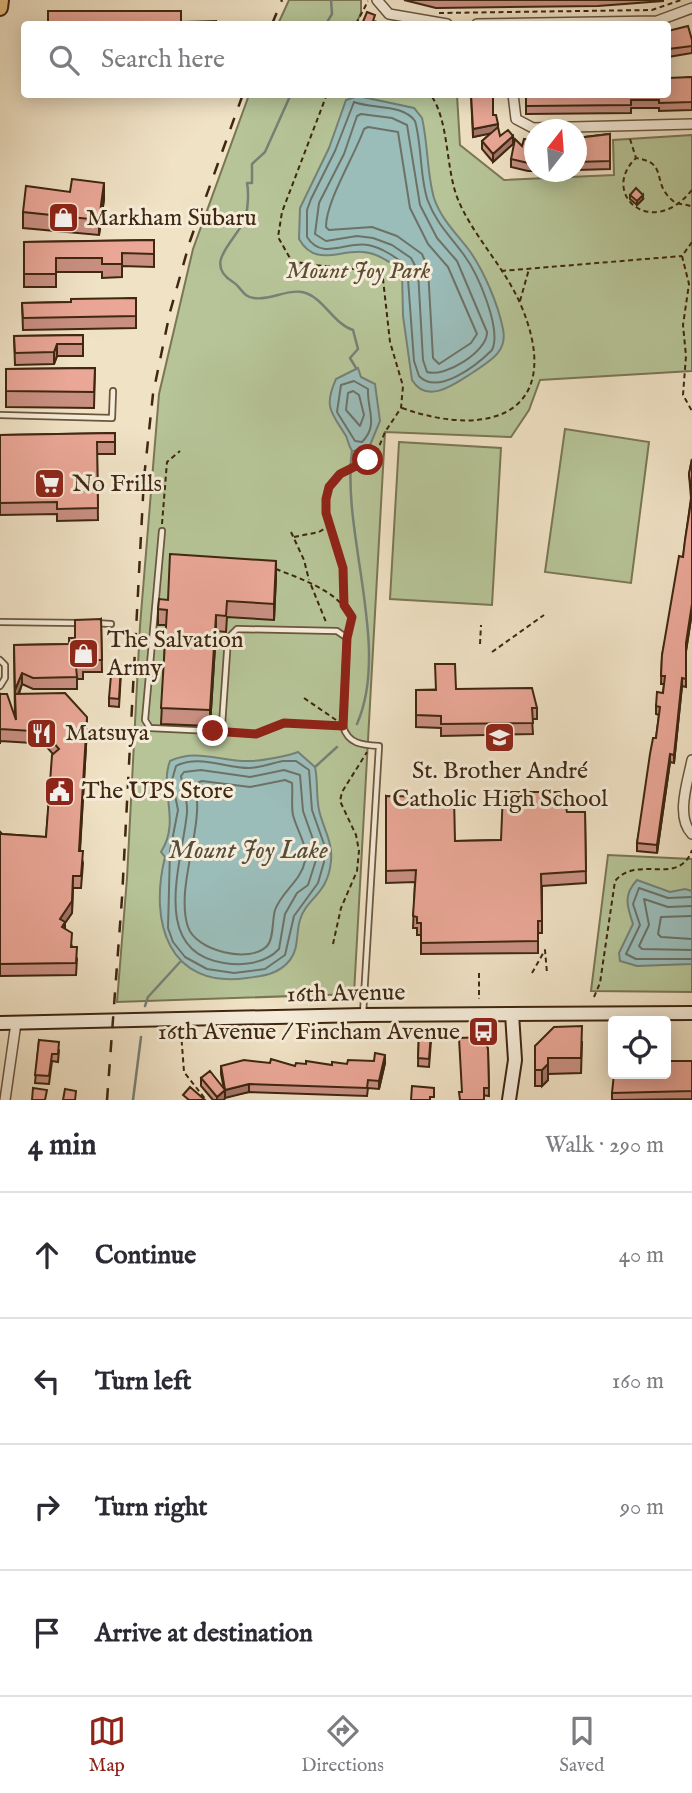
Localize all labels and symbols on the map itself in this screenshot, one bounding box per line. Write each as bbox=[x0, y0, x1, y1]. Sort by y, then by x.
north arrow bbox=[524, 119, 587, 182]
shop icon: Markham Subaru bbox=[46, 201, 80, 235]
place label: Markham Subaru bbox=[86, 203, 257, 234]
park label: Mount Joy Park bbox=[286, 256, 431, 287]
route start bbox=[352, 444, 383, 475]
supermarket icon: No Frills bbox=[32, 467, 66, 501]
place label: No Frills bbox=[72, 469, 162, 500]
place label: The Salvation Army bbox=[106, 625, 244, 684]
shop icon: The Salvation Army bbox=[67, 637, 101, 671]
route end bbox=[197, 715, 228, 746]
restaurant icon: Matsuya bbox=[25, 716, 59, 750]
place label: Matsuya bbox=[65, 718, 150, 749]
school or university icon: St. Brother André Catholic High School bbox=[483, 720, 517, 754]
place label: St. Brother André Catholic High School bbox=[392, 756, 608, 815]
public building icon: The UPS Store bbox=[42, 774, 76, 808]
place label: The UPS Store bbox=[82, 776, 233, 807]
water label: Mount Joy Lake bbox=[168, 834, 328, 867]
street label: 16th Avenue bbox=[286, 977, 406, 1011]
bus stop icon: 16th Avenue / Fincham Avenue bbox=[466, 1015, 500, 1049]
place label: 16th Avenue / Fincham Avenue bbox=[158, 1017, 460, 1048]

